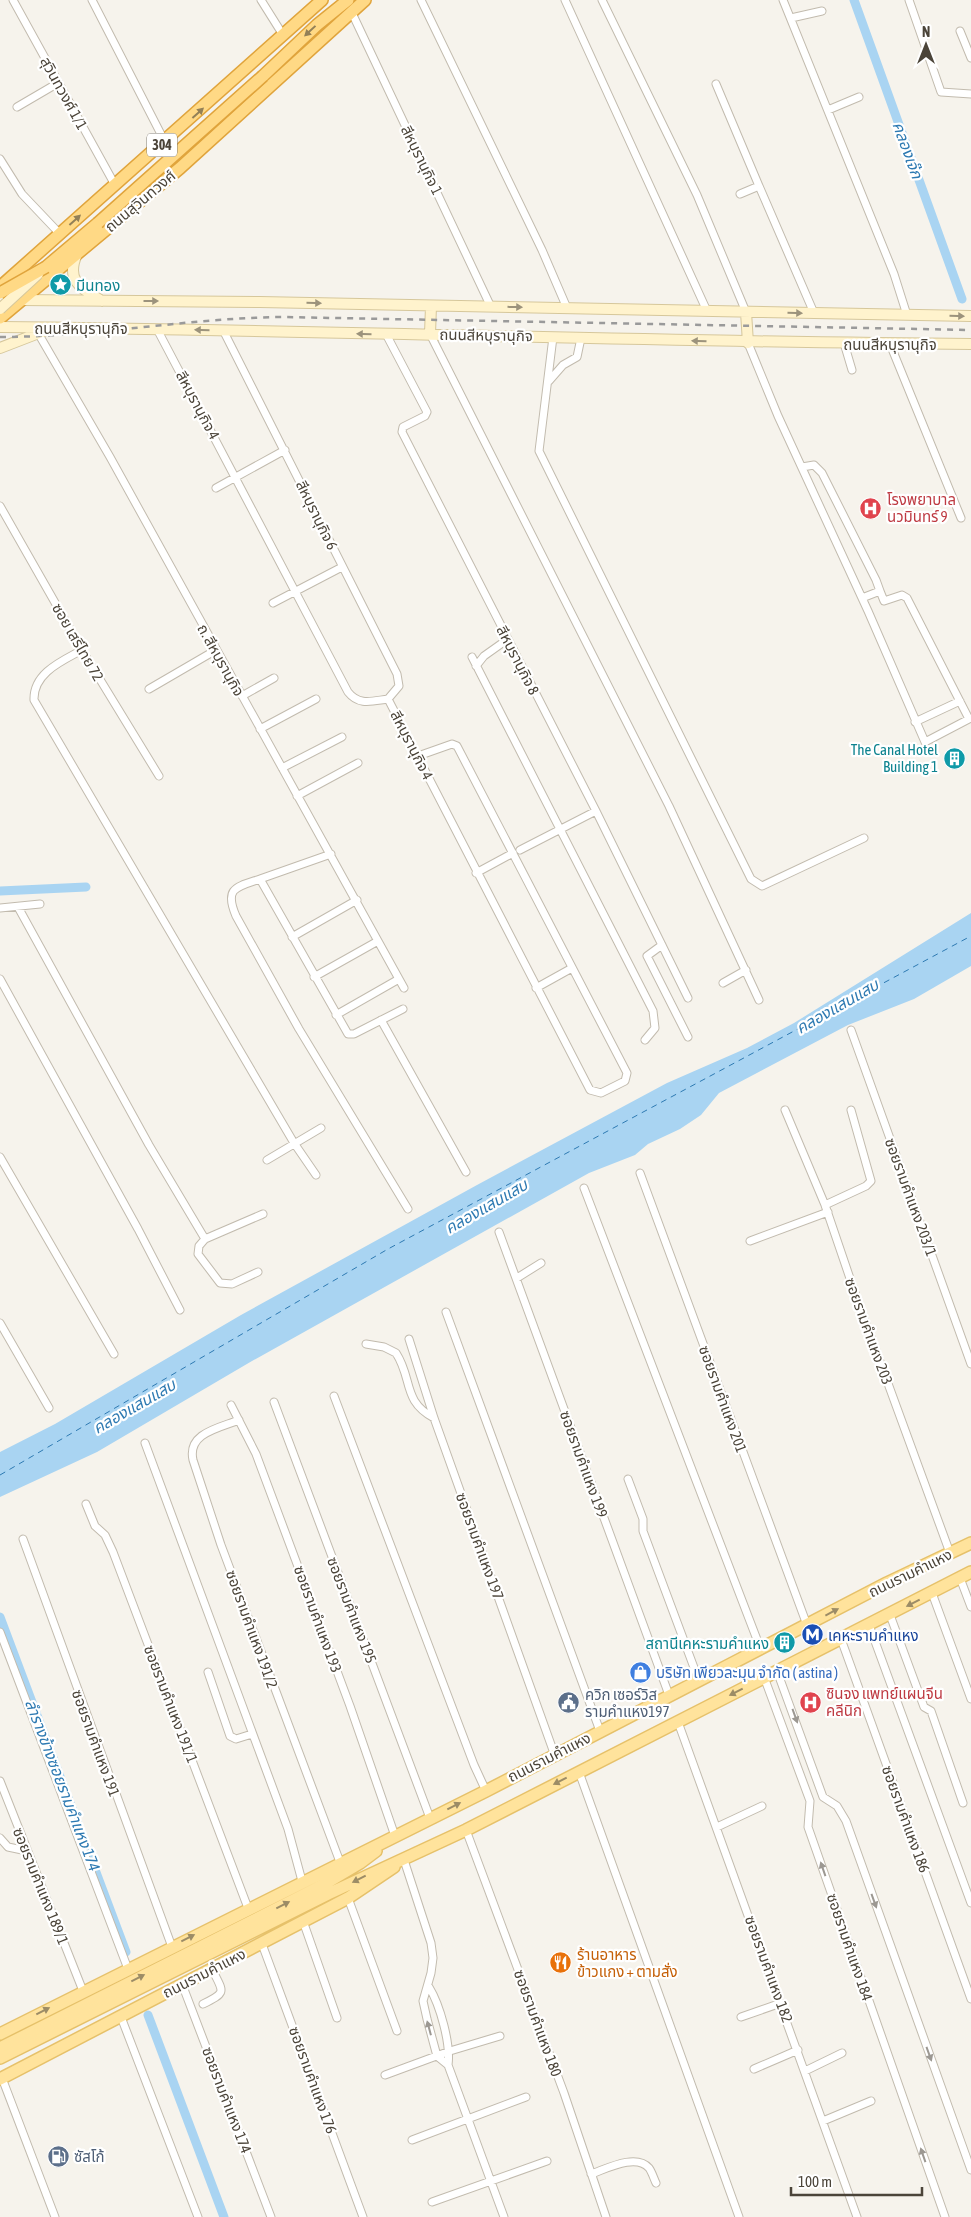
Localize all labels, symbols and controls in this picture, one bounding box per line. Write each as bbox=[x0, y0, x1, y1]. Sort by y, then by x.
north arrow bbox=[901, 20, 951, 70]
text: N bbox=[922, 24, 930, 40]
one-way arrow bbox=[305, 25, 317, 37]
street label: สุวินทวงศ์ 1/1 bbox=[36, 54, 91, 133]
one-way arrow bbox=[191, 107, 204, 118]
water label: คลองเจ๊ก bbox=[889, 119, 927, 182]
street label: สีหบุรานุกิจ 1 bbox=[397, 123, 446, 198]
road number: 304 bbox=[147, 134, 177, 156]
street label: ถนนสุวินทวงศ์ bbox=[101, 167, 179, 236]
one-way arrow bbox=[69, 214, 81, 226]
place icon: มีนทอง bbox=[48, 273, 72, 297]
place label: มีนทอง bbox=[76, 277, 120, 294]
one-way arrow bbox=[144, 297, 160, 305]
one-way arrow bbox=[306, 299, 322, 307]
one-way arrow bbox=[507, 303, 523, 311]
one-way arrow bbox=[787, 309, 803, 317]
one-way arrow bbox=[949, 312, 965, 320]
street label: ถนนสีหบุรานุกิจ bbox=[34, 320, 128, 338]
one-way arrow bbox=[194, 325, 210, 333]
street label: ถนนสีหบุรานุกิจ bbox=[439, 326, 533, 345]
one-way arrow bbox=[356, 330, 372, 338]
street label: ถนนสีหบุรานุกิจ bbox=[843, 336, 937, 354]
one-way arrow bbox=[691, 337, 707, 345]
street label: สีหบุรานุกิจ 4 bbox=[172, 368, 223, 443]
street label: สีหบุรานุกิจ 6 bbox=[292, 478, 341, 553]
place label: โรงพยาบาล นวมินทร์ 9 bbox=[887, 491, 956, 525]
hospital icon: โรงพยาบาล นวมินทร์ 9 bbox=[859, 496, 883, 520]
street label: ซอย เสรีไทย 72 bbox=[49, 600, 107, 684]
street label: ถ. สีหบุรานุกิจ bbox=[193, 621, 248, 700]
street label: สีหบุรานุกิจ 8 bbox=[492, 623, 543, 698]
street label: สีหบุรานุกิจ 4 bbox=[386, 708, 437, 783]
place label: The Canal Hotel Building 1 bbox=[851, 741, 938, 775]
building icon: The Canal Hotel Building 1 bbox=[942, 746, 966, 770]
water label: คลองแสนแสบ bbox=[793, 974, 883, 1037]
street label: ซอยรามคำแหง 203/1 bbox=[882, 1136, 940, 1258]
water label: คลองแสนแสบ bbox=[442, 1174, 532, 1237]
street label: ซอยรามคำแหง 203 bbox=[842, 1275, 896, 1387]
street label: ซอยรามคำแหง 201 bbox=[696, 1343, 750, 1455]
water label: คลองแสนแสบ bbox=[90, 1374, 180, 1437]
street label: ซอยรามคำแหง 199 bbox=[557, 1408, 611, 1520]
street label: ซอยรามคำแหง 197 bbox=[453, 1490, 507, 1602]
street label: ถนนรามคำแหง bbox=[865, 1545, 955, 1601]
street label: ซอยรามคำแหง 195 bbox=[324, 1554, 380, 1666]
street label: ซอยรามคำแหง 193 bbox=[291, 1563, 345, 1675]
street label: ซอยรามคำแหง 191/2 bbox=[223, 1568, 281, 1690]
one-way arrow bbox=[905, 1599, 920, 1607]
one-way arrow bbox=[825, 1608, 839, 1616]
metro station icon: เคหะรามคำแหง bbox=[800, 1623, 824, 1647]
place label: เคหะรามคำแหง bbox=[828, 1627, 919, 1644]
building icon: สถานีเคหะรามคำแหง bbox=[773, 1631, 797, 1655]
place label: สถานีเคหะรามคำแหง bbox=[645, 1635, 769, 1652]
street label: ซอยรามคำแหง 191/1 bbox=[141, 1643, 201, 1765]
shop icon: บริษัท เพียวละมุน จำกัด ( astina ) bbox=[628, 1660, 652, 1684]
place label: บริษัท เพียวละมุน จำกัด ( astina ) bbox=[656, 1664, 838, 1682]
place label: ซินจง แพทย์แผนจีน คลีนิก bbox=[826, 1685, 943, 1719]
place label: ควิก เซอร์วิส รามคำแหง197 bbox=[585, 1686, 669, 1720]
street label: ซอยรามคำแหง 191 bbox=[69, 1687, 123, 1799]
one-way arrow bbox=[729, 1688, 744, 1696]
hospital icon: ซินจง แพทย์แผนจีน คลีนิก bbox=[798, 1690, 822, 1714]
public building icon: ควิก เซอร์วิส รามคำแหง197 bbox=[557, 1691, 581, 1715]
water label: ลำรางข้างซอยรามคำแหง 174 bbox=[22, 1697, 104, 1873]
one-way arrow bbox=[792, 1709, 799, 1724]
street label: ถนนรามคำแหง bbox=[505, 1729, 593, 1785]
street label: ซอยรามคำแหง 186 bbox=[879, 1763, 933, 1875]
one-way arrow bbox=[553, 1777, 567, 1785]
one-way arrow bbox=[447, 1802, 461, 1810]
street label: ซอยรามคำแหง 189/1 bbox=[10, 1825, 72, 1947]
one-way arrow bbox=[819, 1861, 827, 1876]
one-way arrow bbox=[352, 1875, 366, 1883]
street label: ซอยรามคำแหง 184 bbox=[824, 1891, 876, 2003]
one-way arrow bbox=[871, 1893, 878, 1908]
one-way arrow bbox=[276, 1901, 290, 1909]
street label: ซอยรามคำแหง 182 bbox=[742, 1913, 796, 2025]
one-way arrow bbox=[181, 1934, 196, 1942]
street label: ถนนรามคำแหง bbox=[160, 1945, 248, 2001]
place label: ร้านอาหาร ข้าวแกง + ตามสั่ง bbox=[577, 1946, 678, 1980]
restaurant icon: ร้านอาหาร ข้าวแกง + ตามสั่ง bbox=[549, 1951, 573, 1975]
street label: ซอยรามคำแหง 180 bbox=[511, 1967, 565, 2079]
one-way arrow bbox=[131, 1974, 145, 1982]
one-way arrow bbox=[36, 2007, 51, 2015]
one-way arrow bbox=[425, 2021, 433, 2036]
street label: ซอยรามคำแหง 176 bbox=[286, 2024, 340, 2136]
street label: ซอยรามคำแหง 174 bbox=[199, 2044, 255, 2156]
one-way arrow bbox=[926, 2046, 933, 2061]
fuel station icon: ซัสโก้ bbox=[46, 2144, 70, 2168]
one-way arrow bbox=[919, 2147, 927, 2162]
place label: ซัสโก้ bbox=[74, 2148, 105, 2165]
scale bar bbox=[791, 2164, 922, 2196]
text: 100 m bbox=[798, 2173, 832, 2190]

